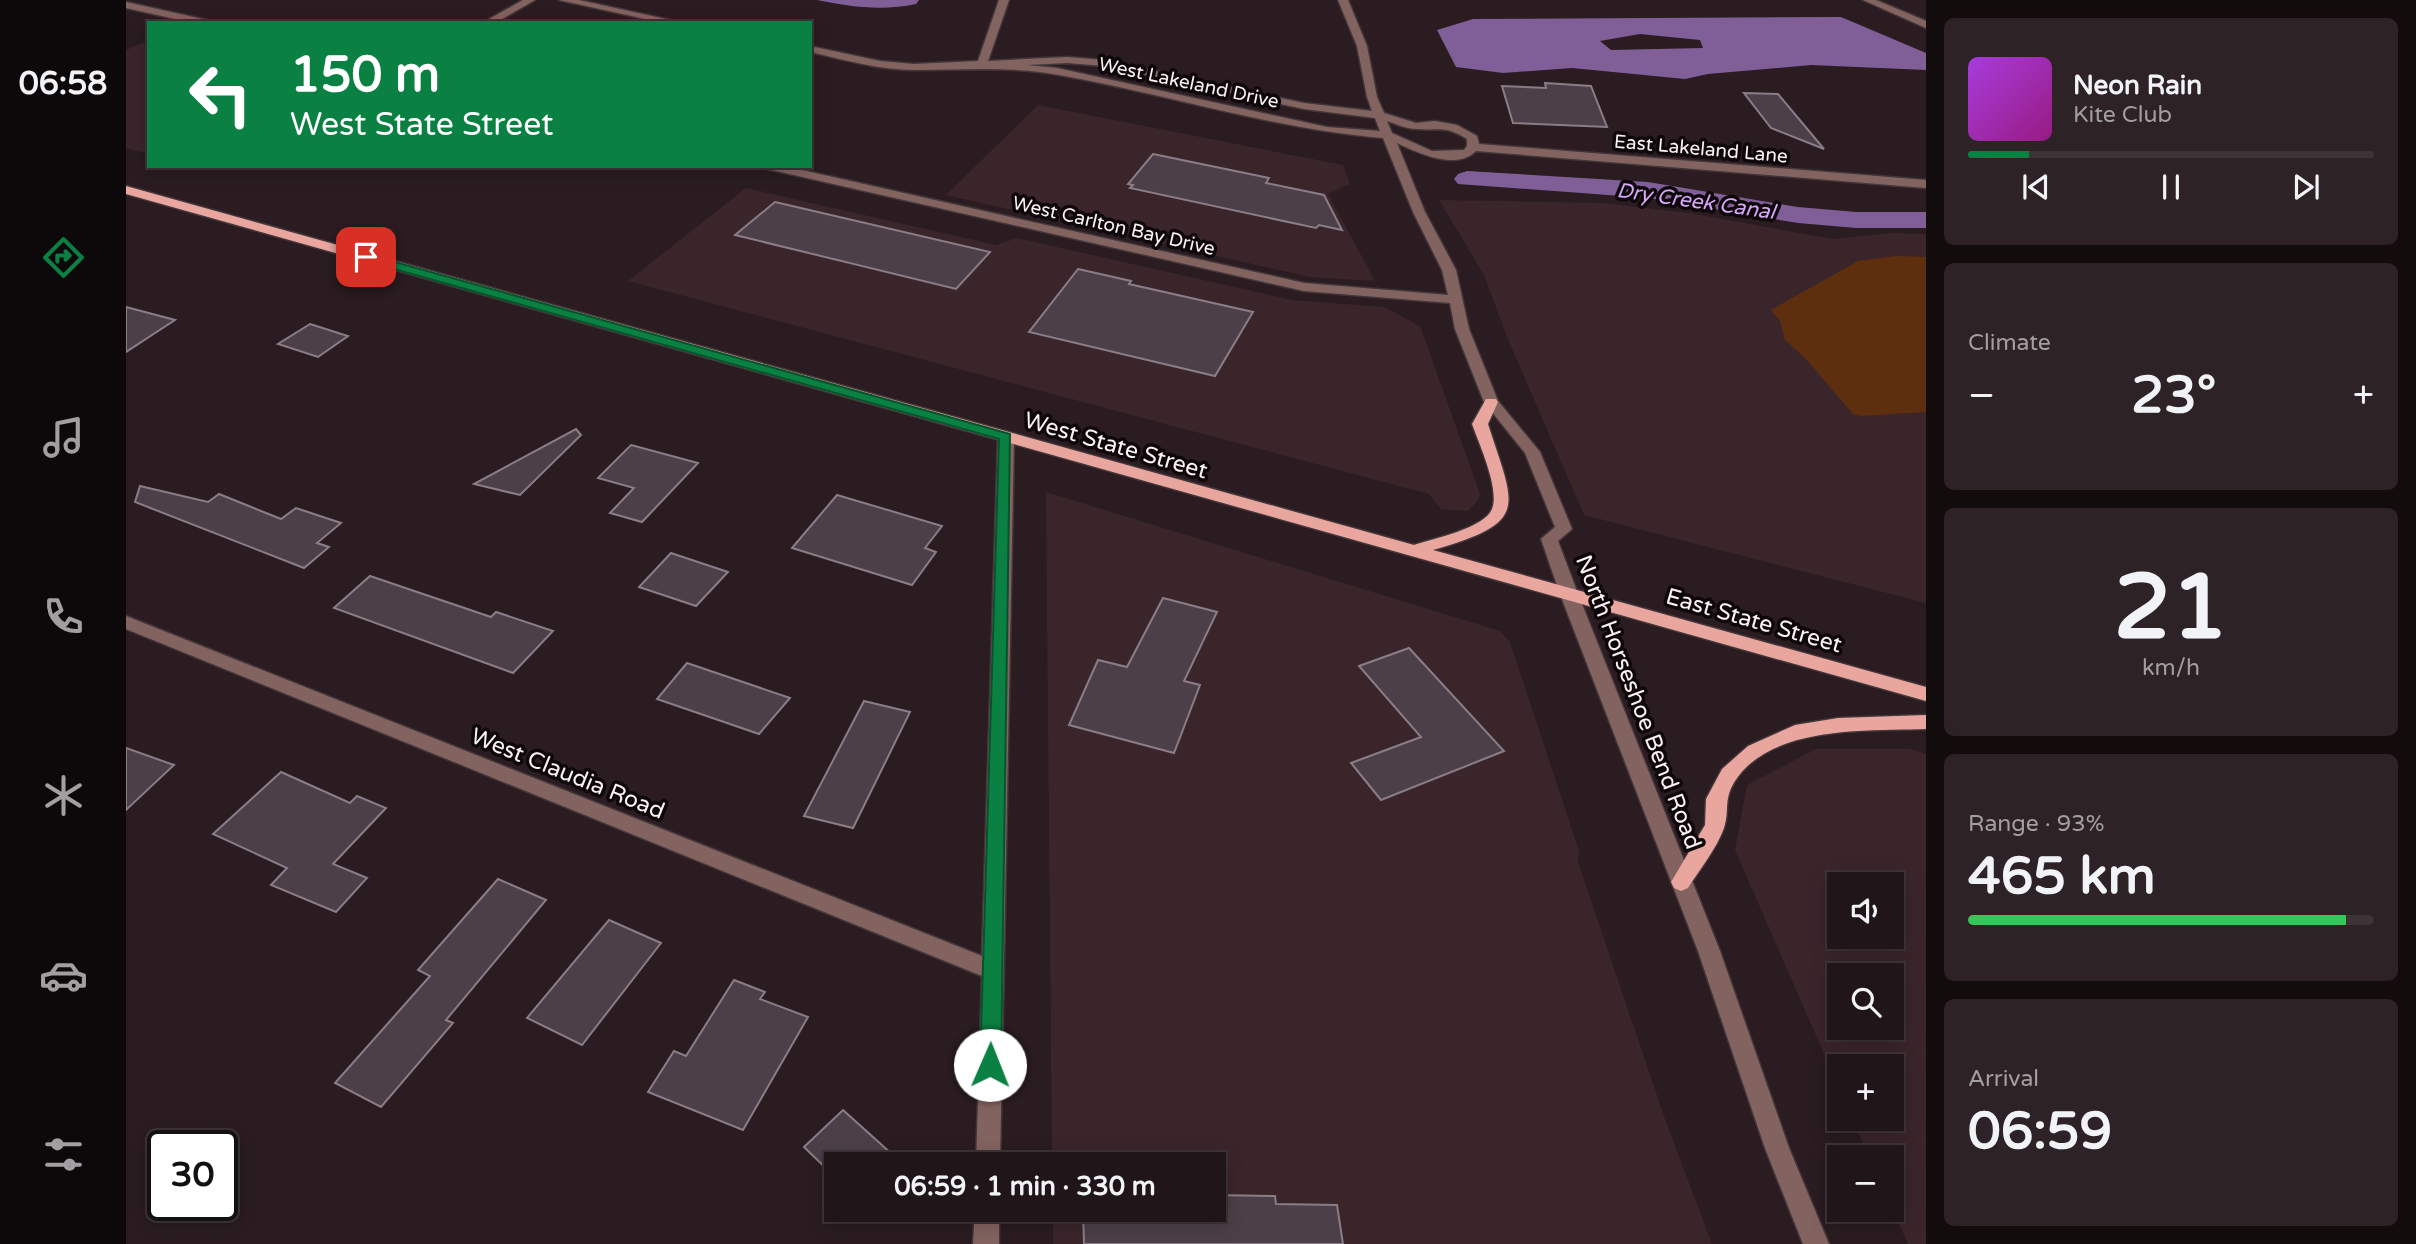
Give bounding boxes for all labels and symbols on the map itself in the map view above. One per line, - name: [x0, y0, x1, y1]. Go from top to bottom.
- street label: West Lakeland Drive: [1097, 53, 1281, 113]
- street label: East Lakeland Lane: [1613, 130, 1789, 168]
- water label: Dry Creek Canal: [1615, 178, 1779, 225]
- street label: West Carlton Bay Drive: [1010, 192, 1217, 260]
- pin: [336, 227, 396, 287]
- street label: West State Street: [1021, 406, 1211, 486]
- street label: North Horseshoe Bend Road: [1569, 551, 1707, 853]
- street label: East State Street: [1663, 582, 1845, 660]
- street label: West Claudia Road: [467, 722, 669, 826]
- position arrow: [953, 1028, 1027, 1102]
- speed limit sign: 30: [147, 1130, 238, 1221]

